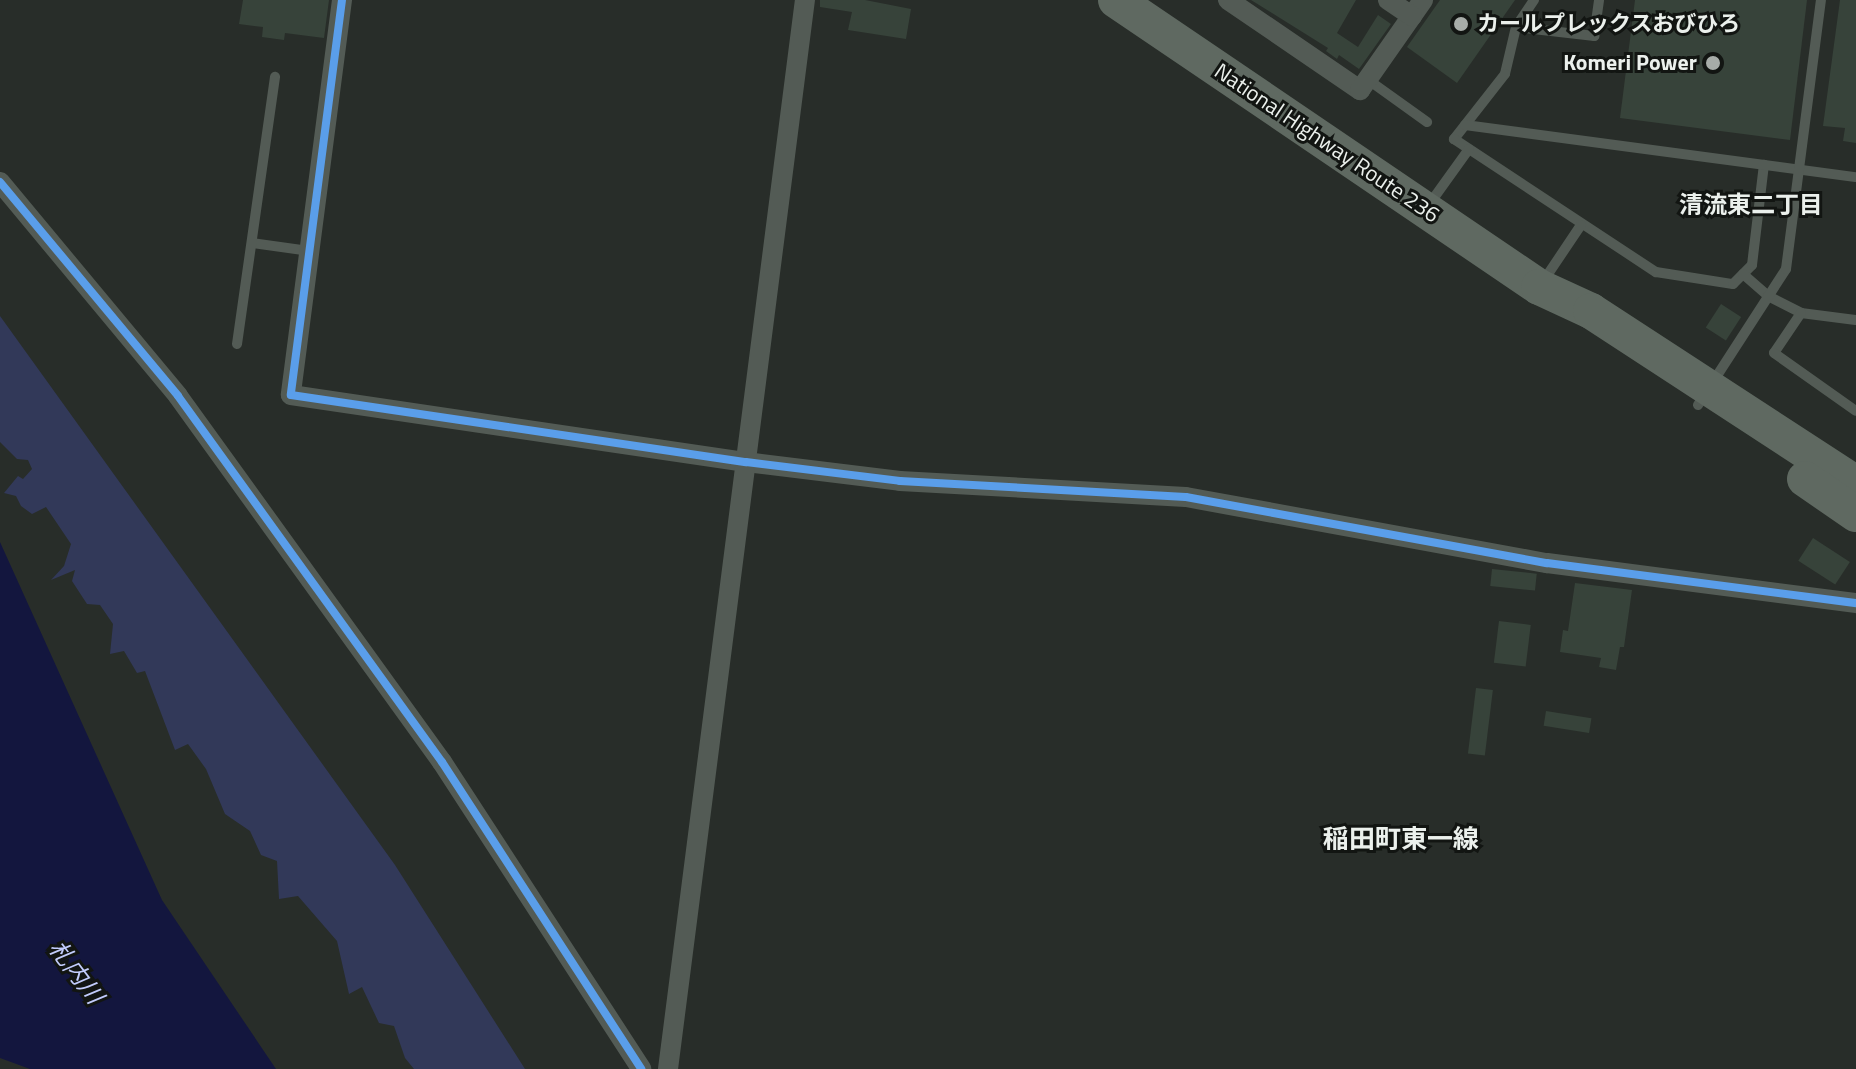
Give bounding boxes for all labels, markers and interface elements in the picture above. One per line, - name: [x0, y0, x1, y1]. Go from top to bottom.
- place label: カールプレックスおびひろ: [1477, 11, 1741, 37]
- marker: カールプレックスおびひろ: [1452, 15, 1470, 33]
- place label: Komeri Power: [1563, 50, 1697, 76]
- marker: Komeri Power: [1704, 54, 1722, 72]
- street label: National Highway Route 236: [1209, 58, 1445, 228]
- district label: 清流東二丁目: [1679, 191, 1823, 219]
- district label: 稲田町東一線: [1323, 823, 1479, 855]
- water label: 札内川: [43, 935, 109, 1009]

